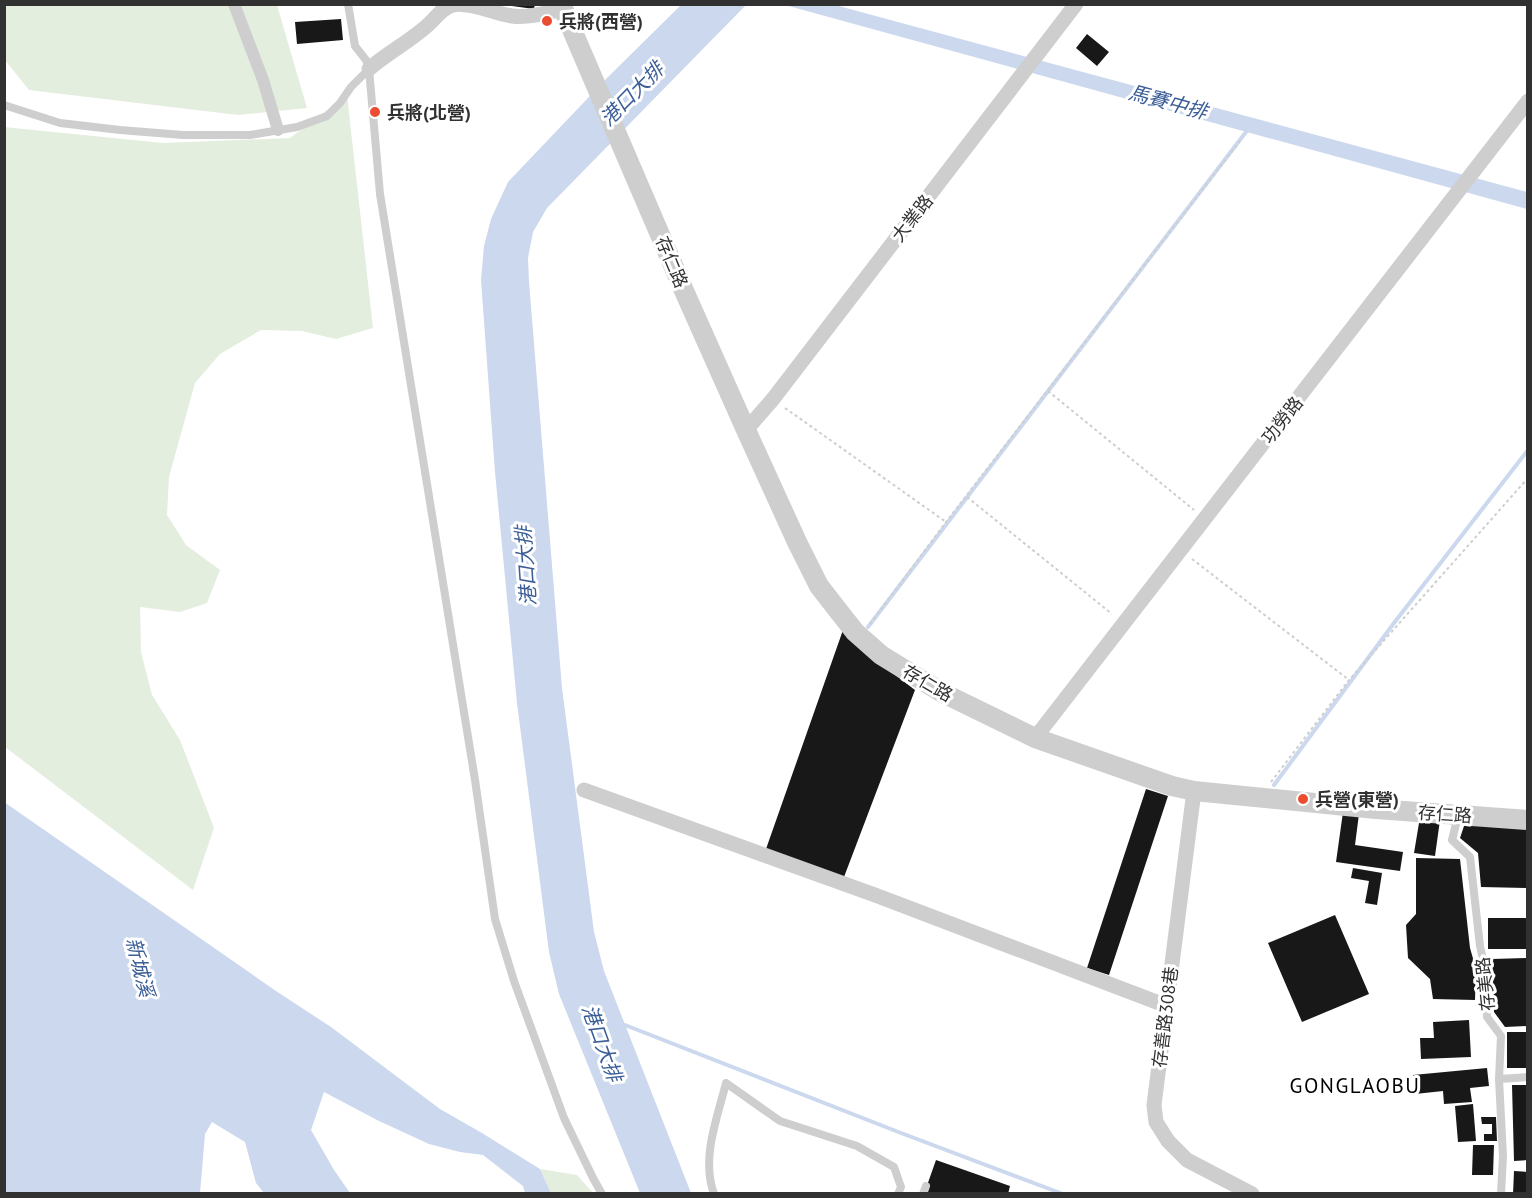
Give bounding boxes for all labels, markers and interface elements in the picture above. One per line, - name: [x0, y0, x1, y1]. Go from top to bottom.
- place label: 兵將(西營): [559, 10, 643, 33]
- marker: 兵將(西營): [540, 14, 554, 28]
- water label: 港口大排: [595, 54, 672, 131]
- water label: 馬賽中排: [1126, 79, 1213, 126]
- place label: 兵將(北營): [387, 101, 471, 124]
- marker: 兵將(北營): [368, 105, 382, 119]
- street label: 大業路: [886, 190, 938, 246]
- street label: 存仁路: [651, 233, 693, 291]
- street label: 功勞路: [1256, 392, 1308, 448]
- water label: 港口大排: [510, 522, 542, 607]
- street label: 存仁路: [899, 660, 957, 706]
- place label: 兵營(東營): [1315, 788, 1399, 811]
- marker: 兵營(東營): [1296, 792, 1310, 806]
- street label: 存仁路: [1417, 801, 1473, 827]
- water label: 新城溪: [120, 935, 161, 1002]
- street label: 存美路: [1471, 956, 1499, 1012]
- street label: 存善路308巷: [1147, 965, 1183, 1069]
- water label: 港口大排: [576, 1001, 629, 1088]
- district label: GONGLAOBU: [1290, 1072, 1420, 1099]

